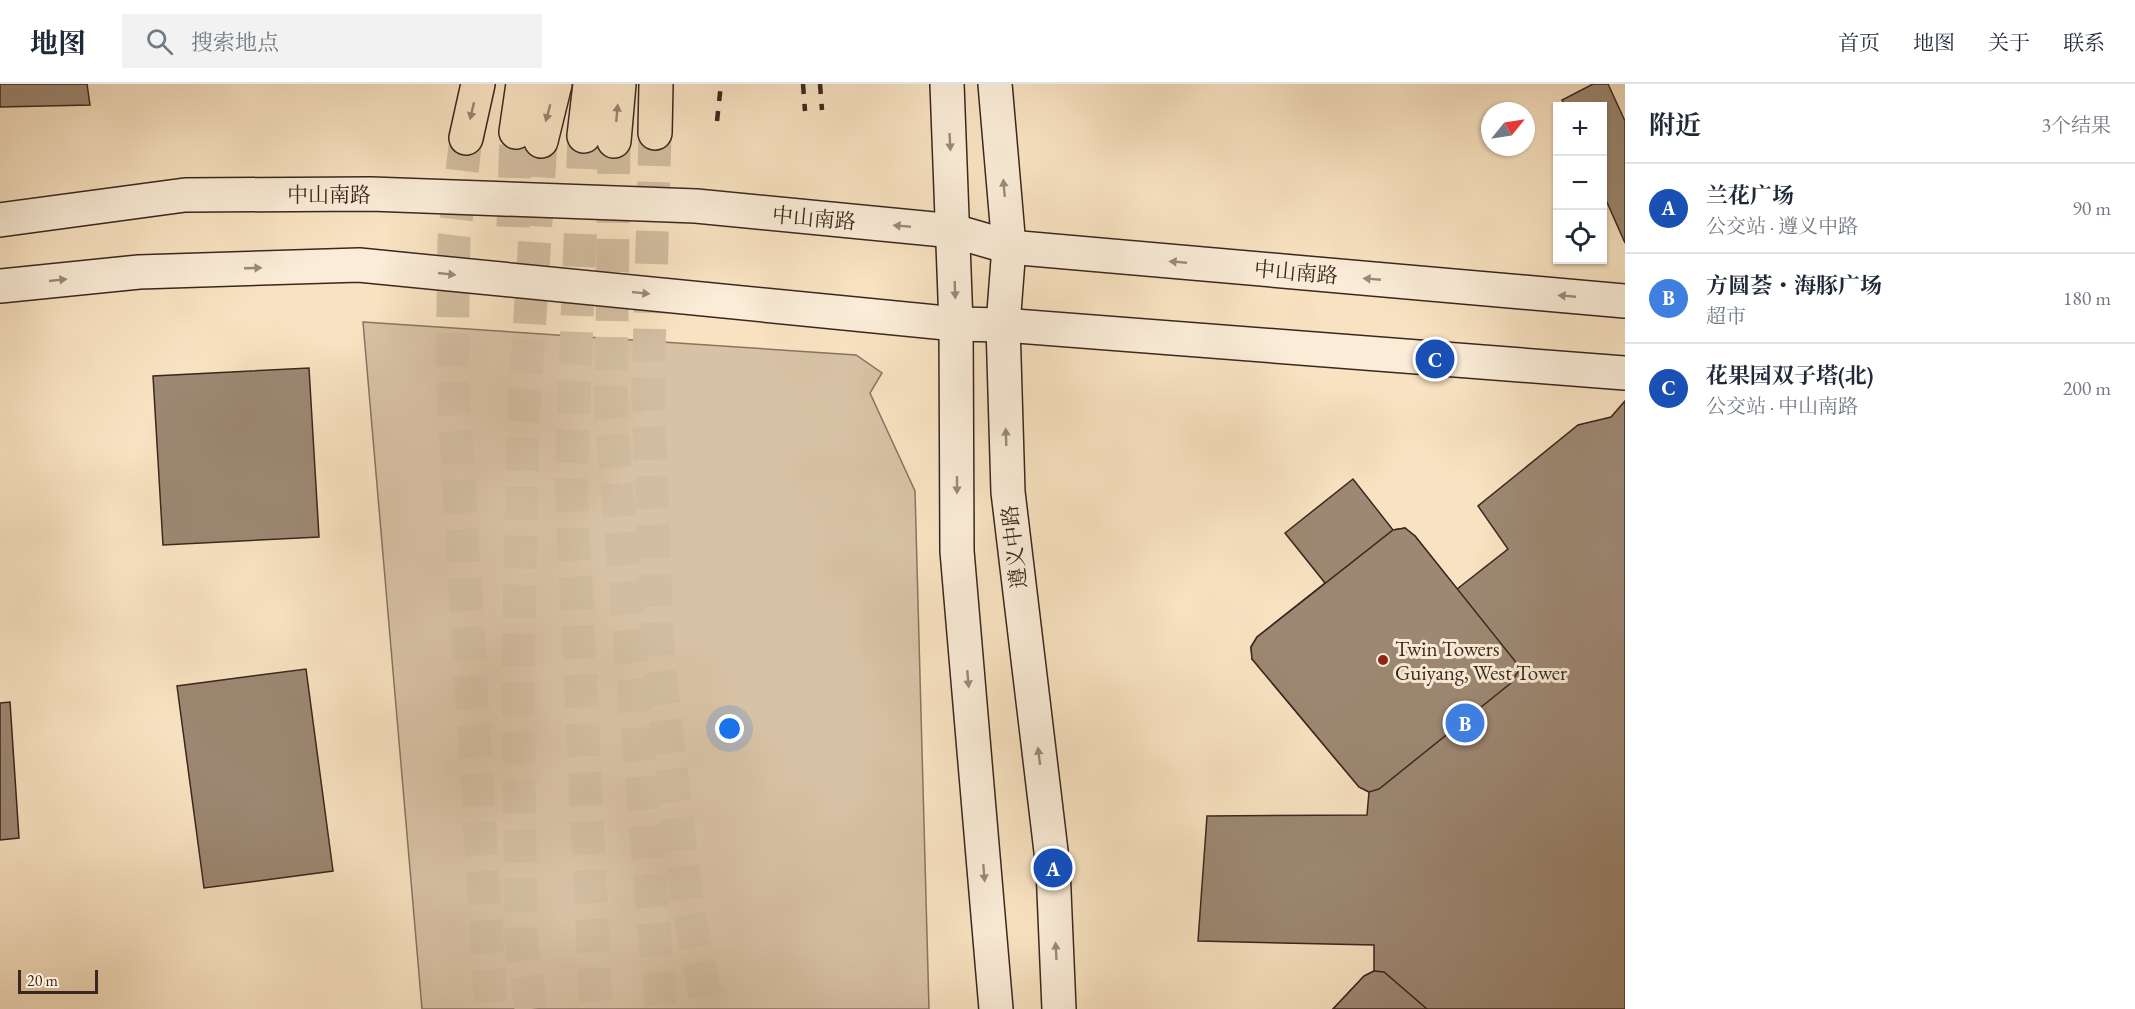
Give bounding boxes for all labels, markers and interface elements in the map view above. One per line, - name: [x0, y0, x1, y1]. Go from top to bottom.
- search box: [122, 14, 542, 68]
- text: 地图: [30, 25, 86, 61]
- icon: search: [143, 25, 176, 58]
- text: 搜索地点: [191, 28, 279, 57]
- text: 首页: [1838, 29, 1880, 56]
- text: 地图: [1913, 29, 1955, 56]
- text: 关于: [1988, 29, 2030, 56]
- text: 联系: [2063, 29, 2105, 56]
- one-way arrow: [467, 102, 476, 121]
- north arrow: [1481, 102, 1535, 156]
- map controls: [1553, 102, 1607, 264]
- button: +: [1553, 102, 1607, 156]
- one-way arrow: [612, 103, 621, 122]
- one-way arrow: [543, 104, 552, 122]
- text: 附近: [1649, 108, 1701, 142]
- text: 3个结果: [2041, 112, 2111, 138]
- one-way arrow: [945, 133, 954, 152]
- button: −: [1553, 156, 1607, 210]
- one-way arrow: [999, 179, 1009, 198]
- street label: 中山南路: [287, 181, 371, 208]
- text: 兰花广场: [1706, 181, 1794, 210]
- text: A: [1661, 195, 1676, 221]
- text: 90 m: [2072, 195, 2111, 221]
- street label: 中山南路: [771, 201, 857, 235]
- button: locate: [1553, 210, 1607, 264]
- text: 公交站 · 遵义中路: [1706, 213, 1858, 239]
- one-way arrow: [893, 221, 912, 231]
- street label: 中山南路: [1253, 255, 1339, 289]
- one-way arrow: [1169, 257, 1188, 267]
- one-way arrow: [243, 264, 262, 273]
- one-way arrow: [438, 269, 457, 279]
- text: 方圆荟・海豚广场: [1706, 271, 1882, 300]
- one-way arrow: [1363, 274, 1382, 284]
- one-way arrow: [49, 275, 68, 285]
- one-way arrow: [951, 280, 960, 299]
- text: B: [1662, 285, 1675, 311]
- text: 180 m: [2063, 285, 2111, 311]
- one-way arrow: [632, 288, 651, 298]
- one-way arrow: [1557, 291, 1576, 301]
- text: 超市: [1706, 303, 1746, 329]
- pin: C: [1416, 336, 1454, 382]
- text: 花果园双子塔(北): [1706, 361, 1873, 390]
- text: C: [1661, 375, 1676, 401]
- text: 200 m: [2063, 375, 2111, 401]
- text: 公交站 · 中山南路: [1706, 393, 1858, 419]
- one-way arrow: [1001, 428, 1011, 447]
- one-way arrow: [952, 475, 962, 494]
- street label: 遵义中路: [995, 504, 1033, 590]
- place label: Twin Towers Guiyang, West Tower: [1395, 635, 1567, 686]
- marker: Twin Towers Guiyang, West Tower: [1376, 653, 1390, 667]
- one-way arrow: [963, 670, 973, 689]
- pin: B: [1446, 700, 1484, 746]
- your location: [715, 714, 744, 743]
- one-way arrow: [1035, 747, 1044, 766]
- pin: A: [1034, 846, 1072, 890]
- one-way arrow: [979, 864, 989, 883]
- one-way arrow: [1052, 941, 1061, 960]
- scale bar: [18, 967, 98, 994]
- text: 20 m: [27, 970, 58, 991]

